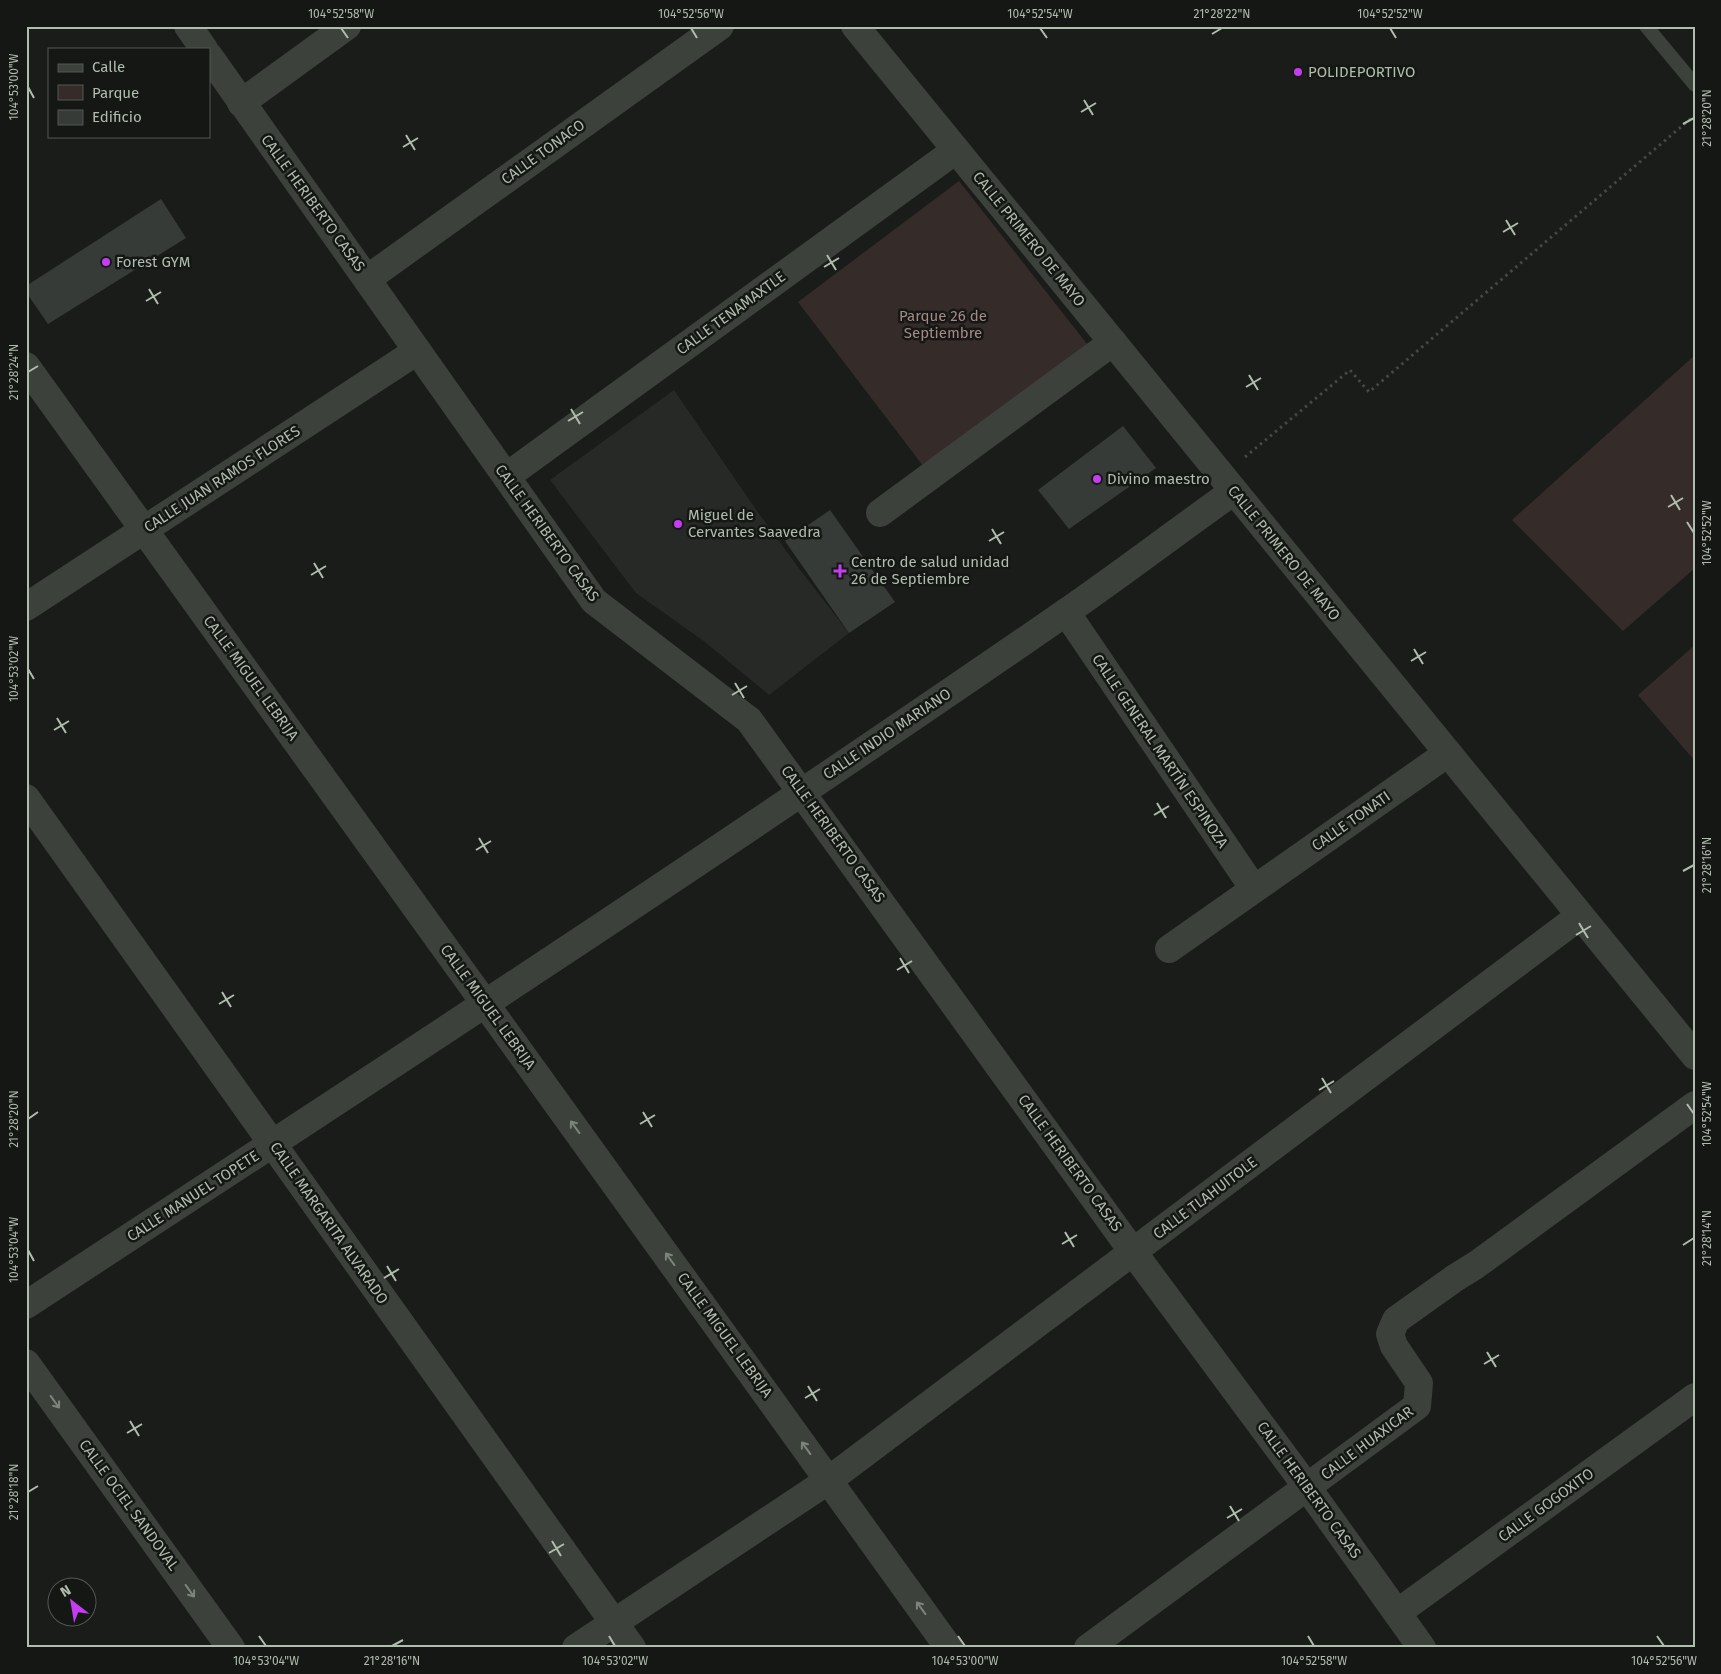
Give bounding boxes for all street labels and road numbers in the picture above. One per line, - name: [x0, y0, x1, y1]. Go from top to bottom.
- street label: CALLE TONACO: [498, 116, 588, 188]
- street label: CALLE HERIBERTO CASAS: [257, 131, 369, 275]
- street label: CALLE PRIMERO DE MAYO: [969, 168, 1089, 310]
- street label: CALLE TENAMAXTLE: [673, 267, 789, 359]
- street label: CALLE JUAN RAMOS FLORES: [141, 422, 303, 536]
- street label: CALLE HERIBERTO CASAS: [491, 461, 603, 605]
- street label: CALLE PRIMERO DE MAYO: [1224, 482, 1344, 624]
- street label: CALLE MIGUEL LEBRIJA: [200, 612, 303, 744]
- street label: CALLE GENERAL MARTÍN ESPINOZA: [1088, 651, 1232, 852]
- street label: CALLE INDIO MARIANO: [820, 685, 954, 783]
- street label: CALLE HERIBERTO CASAS: [777, 762, 889, 906]
- street label: CALLE TONATI: [1308, 787, 1394, 855]
- street label: CALLE MIGUEL LEBRIJA: [437, 941, 540, 1073]
- street label: CALLE HERIBERTO CASAS: [1014, 1091, 1126, 1235]
- street label: CALLE MARGARITA ALVARADO: [266, 1139, 392, 1307]
- street label: CALLE MANUEL TOPETE: [124, 1147, 262, 1245]
- street label: CALLE TLAHUITOLE: [1150, 1153, 1260, 1243]
- street label: CALLE MIGUEL LEBRIJA: [674, 1269, 777, 1401]
- street label: CALLE HUAXICAR: [1317, 1402, 1417, 1484]
- street label: CALLE HERIBERTO CASAS: [1253, 1418, 1365, 1562]
- street label: CALLE OCIEL SANDOVAL: [75, 1436, 183, 1575]
- street label: CALLE GOGOXITO: [1495, 1464, 1597, 1546]

